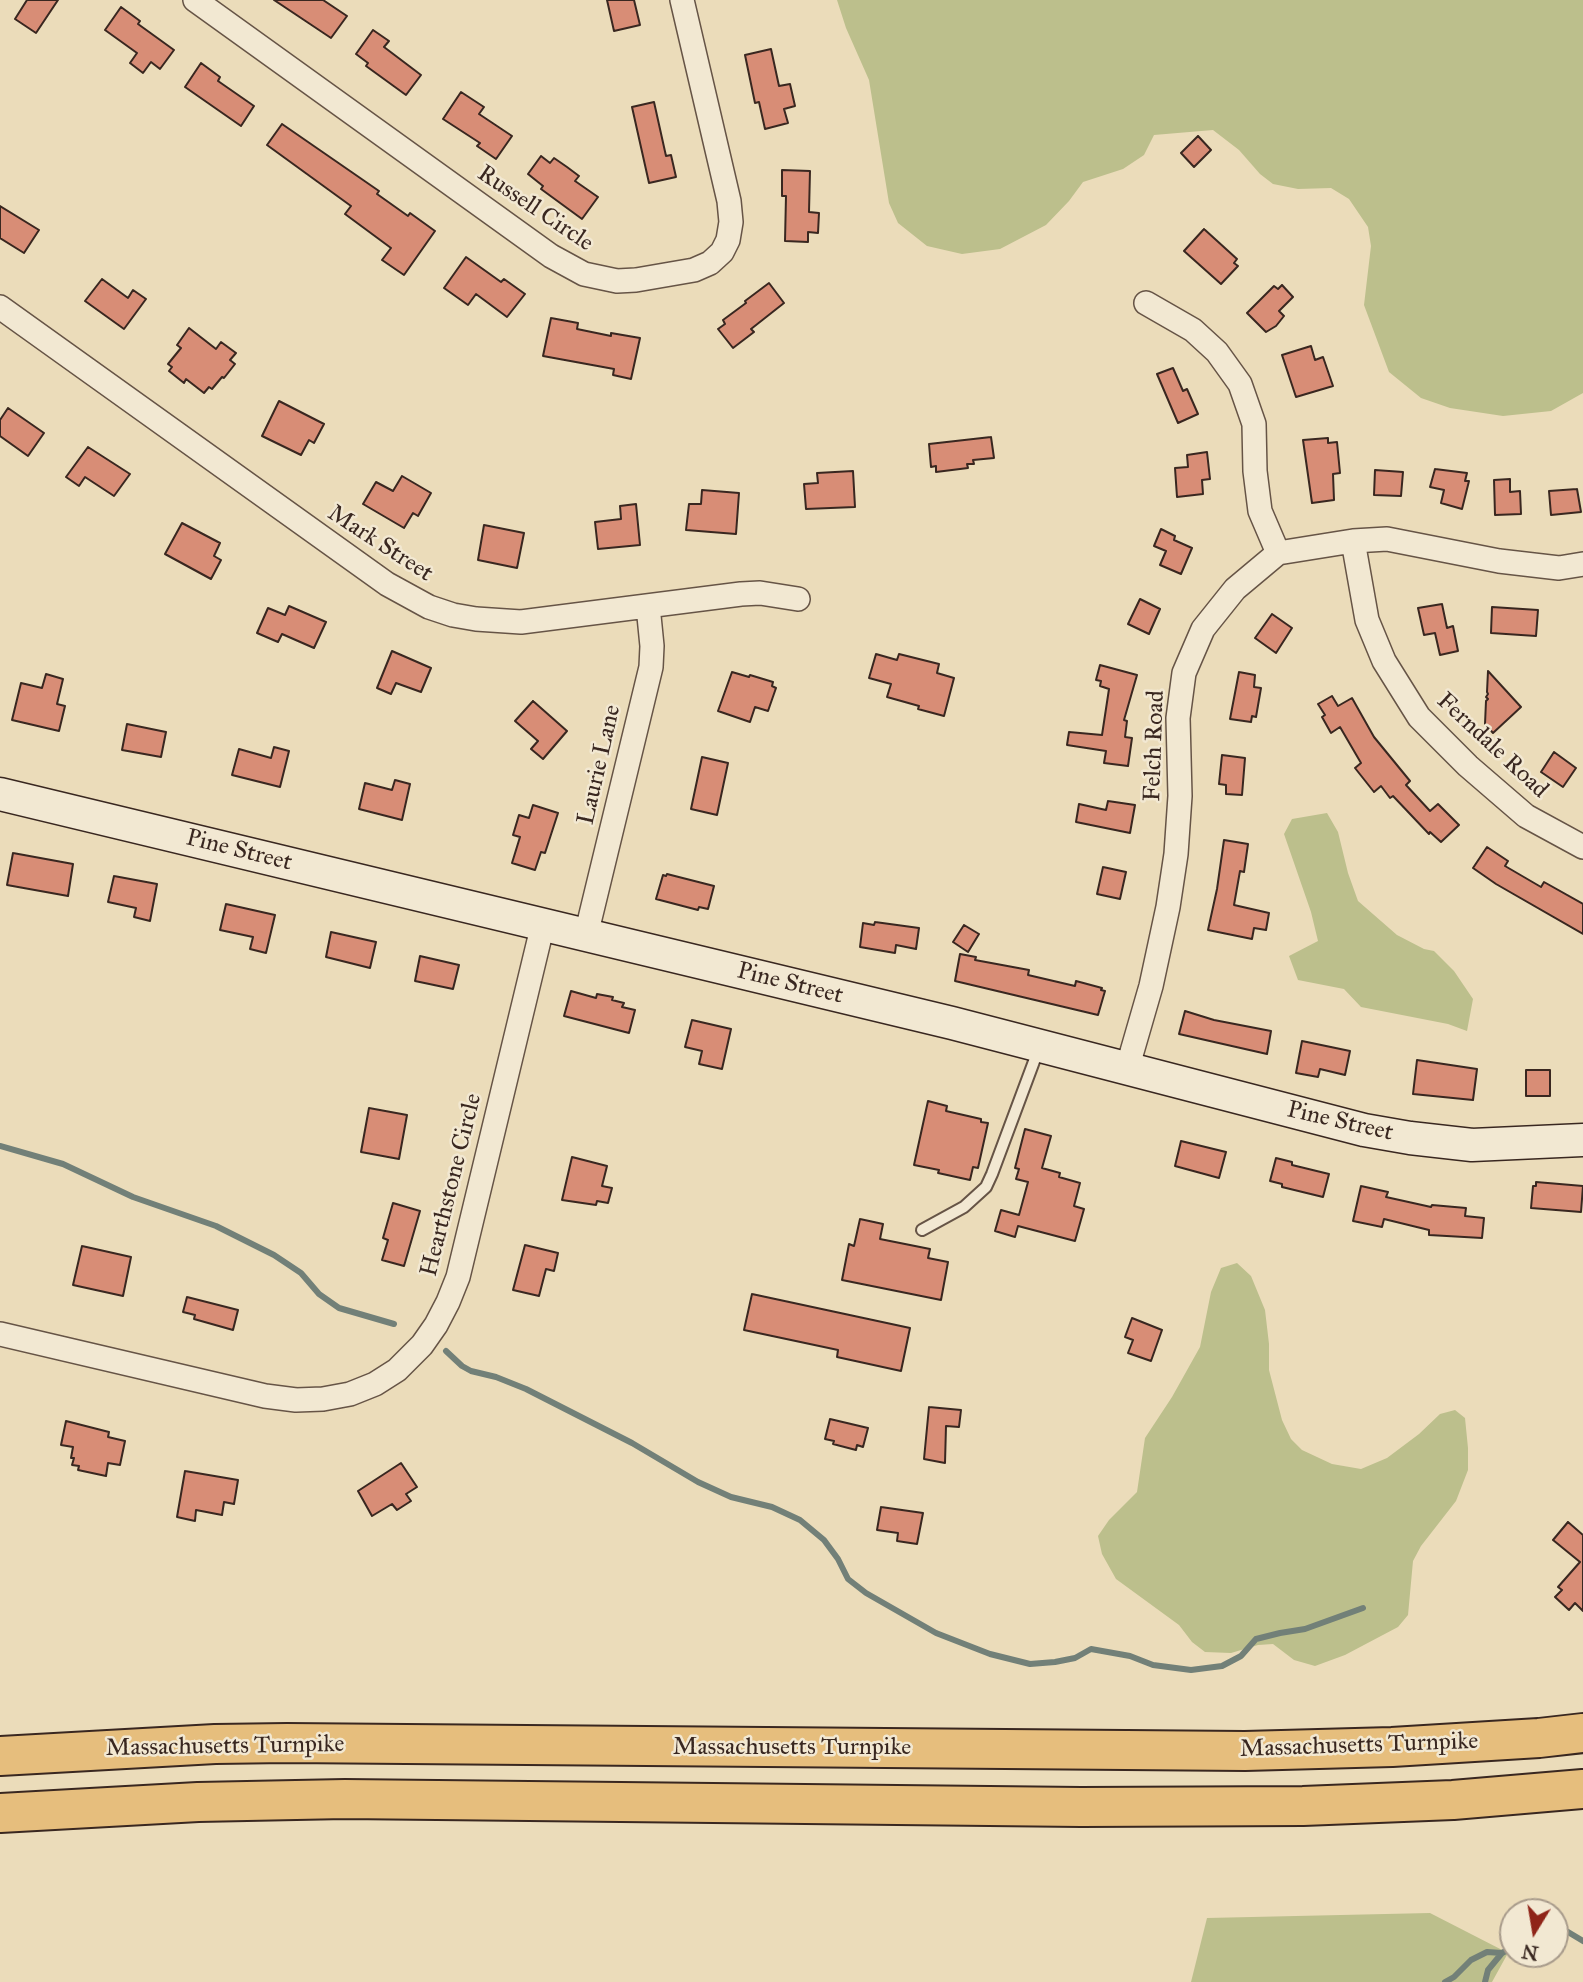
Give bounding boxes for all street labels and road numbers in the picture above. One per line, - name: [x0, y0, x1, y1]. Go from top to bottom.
- street label: Russell Circle: [472, 160, 598, 258]
- street label: Mark Street: [322, 499, 438, 589]
- street label: Ferndale Road: [1430, 687, 1554, 805]
- street label: Felch Road: [1139, 690, 1171, 802]
- street label: Laurie Lane: [572, 702, 628, 828]
- street label: Pine Street: [183, 824, 295, 878]
- street label: Pine Street: [734, 957, 846, 1011]
- street label: Hearthstone Circle: [415, 1091, 489, 1279]
- street label: Pine Street: [1284, 1096, 1396, 1148]
- street label: Massachusetts Turnpike: [1239, 1727, 1479, 1765]
- street label: Massachusetts Turnpike: [105, 1731, 345, 1763]
- street label: Massachusetts Turnpike: [673, 1734, 911, 1762]

